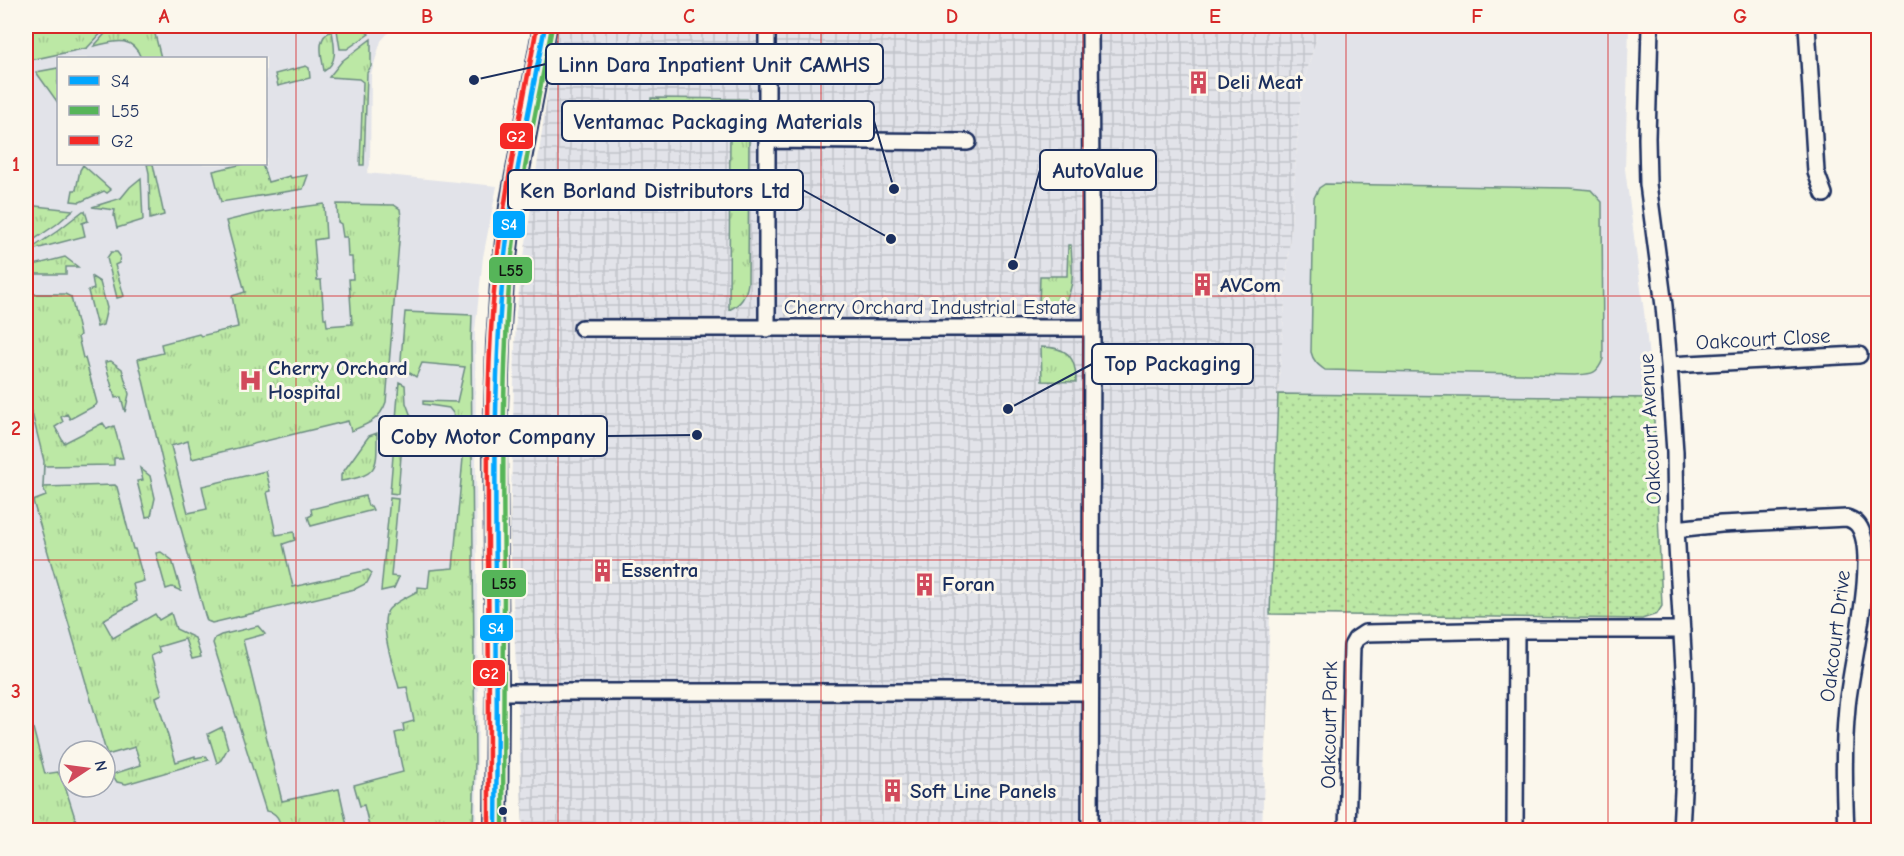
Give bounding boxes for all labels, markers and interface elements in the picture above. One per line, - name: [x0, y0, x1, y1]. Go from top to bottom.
- text: A: [158, 5, 170, 28]
- text: B: [421, 5, 433, 28]
- text: C: [683, 5, 695, 28]
- text: D: [946, 5, 958, 28]
- text: E: [1209, 5, 1221, 28]
- text: F: [1471, 5, 1483, 28]
- text: G: [1733, 5, 1747, 28]
- callout: Linn Dara Inpatient Unit CAMHS: [546, 44, 883, 84]
- text: Linn Dara Inpatient Unit CAMHS: [558, 52, 870, 78]
- legend: [57, 57, 267, 165]
- building icon: Deli Meat: [1186, 69, 1212, 95]
- place label: Deli Meat: [1217, 70, 1304, 94]
- text: S4: [111, 71, 130, 92]
- text: L55: [111, 101, 140, 122]
- callout: Ventamac Packaging Materials: [562, 101, 874, 141]
- text: Ventamac Packaging Materials: [574, 109, 862, 135]
- line badge: G2: [499, 122, 534, 150]
- text: G2: [506, 128, 526, 146]
- text: G2: [111, 131, 133, 152]
- callout: AutoValue: [1040, 150, 1156, 190]
- text: 1: [12, 153, 20, 176]
- text: AutoValue: [1052, 158, 1144, 184]
- callout: Ken Borland Distributors Ltd: [508, 170, 803, 210]
- text: Ken Borland Distributors Ltd: [520, 178, 790, 204]
- line badge: S4: [492, 210, 526, 239]
- text: S4: [501, 216, 517, 234]
- line badge: L55: [488, 256, 533, 284]
- text: L55: [498, 262, 524, 280]
- building icon: AVCom: [1189, 272, 1215, 298]
- place label: AVCom: [1220, 273, 1281, 297]
- street label: Cherry Orchard Industrial Estate: [784, 295, 1076, 319]
- street label: Oakcourt Close: [1695, 323, 1831, 355]
- callout: Top Packaging: [1092, 344, 1253, 384]
- text: Top Packaging: [1104, 351, 1242, 377]
- street label: Oakcourt Avenue: [1634, 353, 1666, 505]
- place label: Cherry Orchard Hospital: [268, 356, 408, 404]
- hospital icon: Cherry Orchard Hospital: [237, 367, 263, 393]
- callout: Coby Motor Company: [379, 416, 607, 456]
- text: 2: [11, 417, 21, 440]
- text: Coby Motor Company: [391, 424, 596, 450]
- building icon: Essentra: [590, 557, 616, 583]
- place label: Essentra: [621, 558, 698, 582]
- line badge: L55: [481, 569, 527, 598]
- street label: Oakcourt Drive: [1815, 569, 1855, 703]
- building icon: Foran: [911, 571, 937, 597]
- place label: Foran: [942, 572, 995, 596]
- text: L55: [491, 575, 517, 593]
- line badge: S4: [479, 614, 514, 642]
- text: S4: [488, 620, 504, 638]
- line badge: G2: [472, 659, 506, 687]
- street label: Oakcourt Park: [1316, 661, 1342, 789]
- text: G2: [479, 665, 499, 683]
- text: 3: [11, 680, 21, 703]
- north arrow: [57, 739, 117, 799]
- text: N: [91, 759, 111, 773]
- building icon: Soft Line Panels: [879, 778, 905, 804]
- place label: Soft Line Panels: [910, 779, 1056, 803]
- unlabelled marker: [497, 805, 509, 817]

